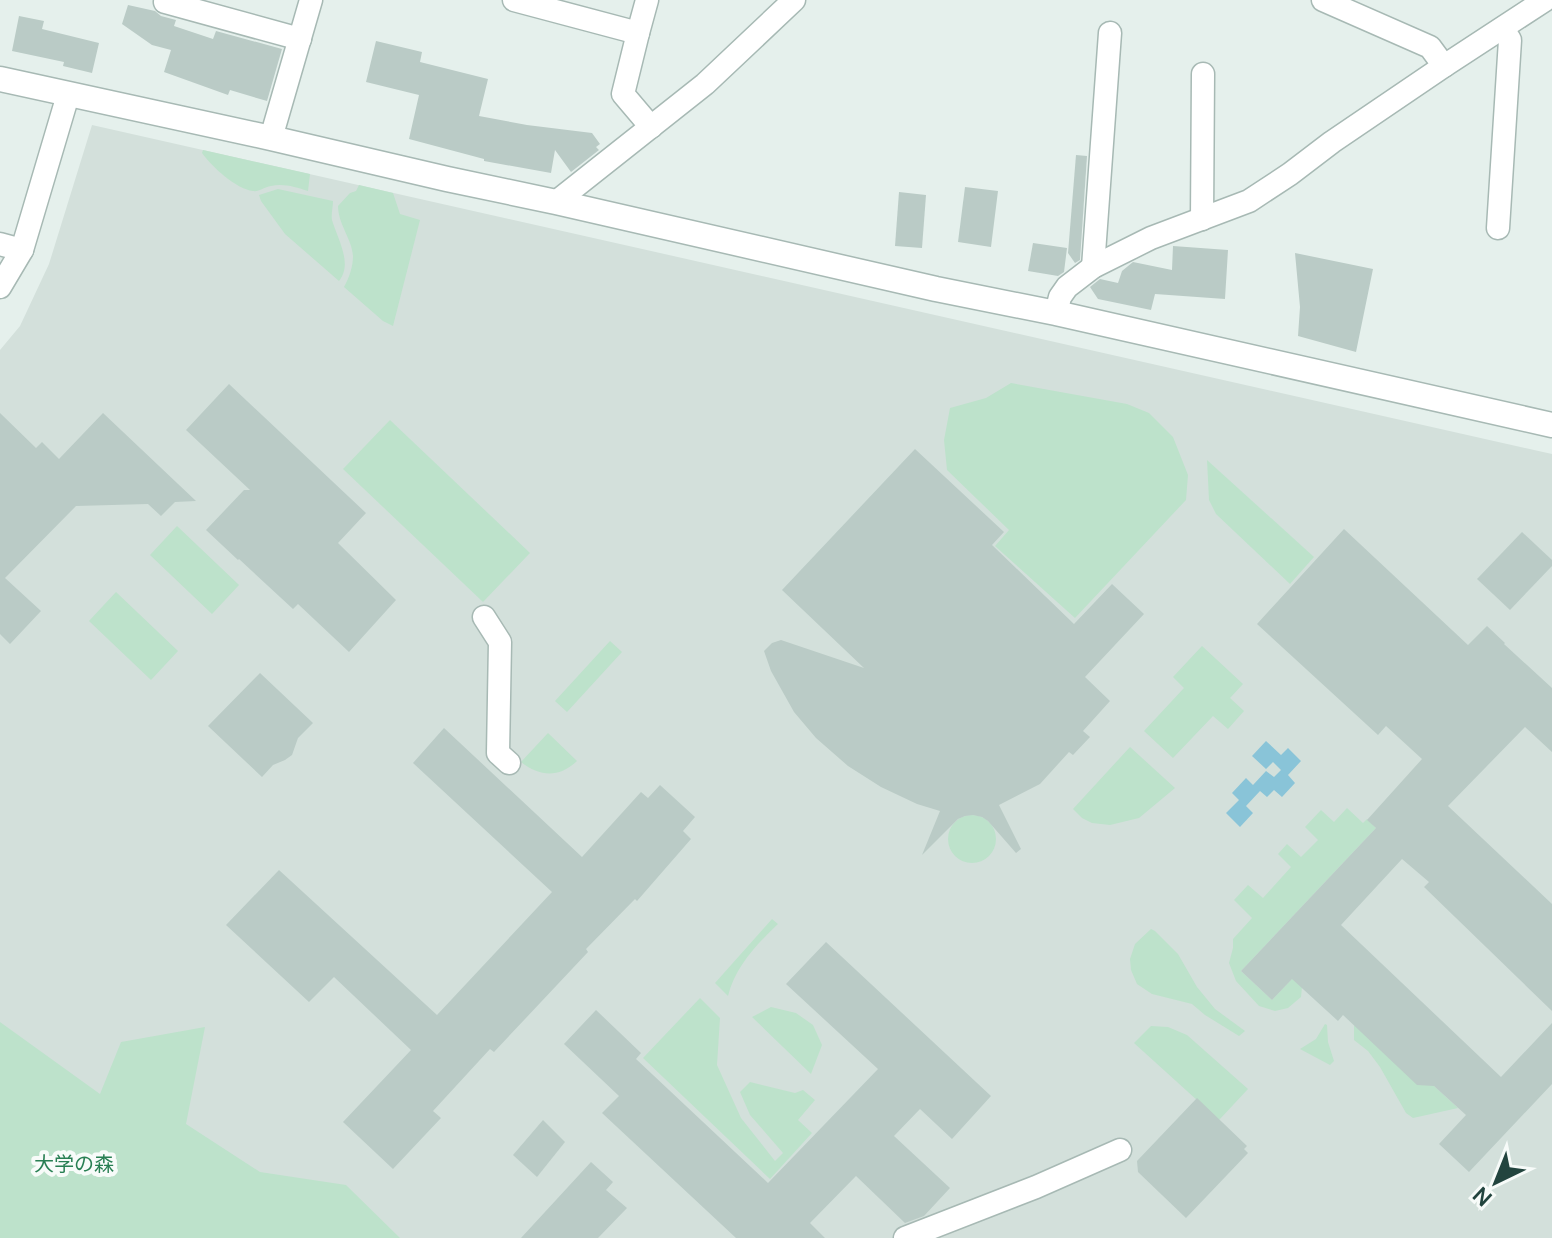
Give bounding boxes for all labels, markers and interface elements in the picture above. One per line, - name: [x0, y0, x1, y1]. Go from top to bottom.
- north arrow: [1456, 1142, 1536, 1222]
- park label: 大学の森: [34, 1150, 114, 1177]
- text: N: [1466, 1180, 1498, 1213]

